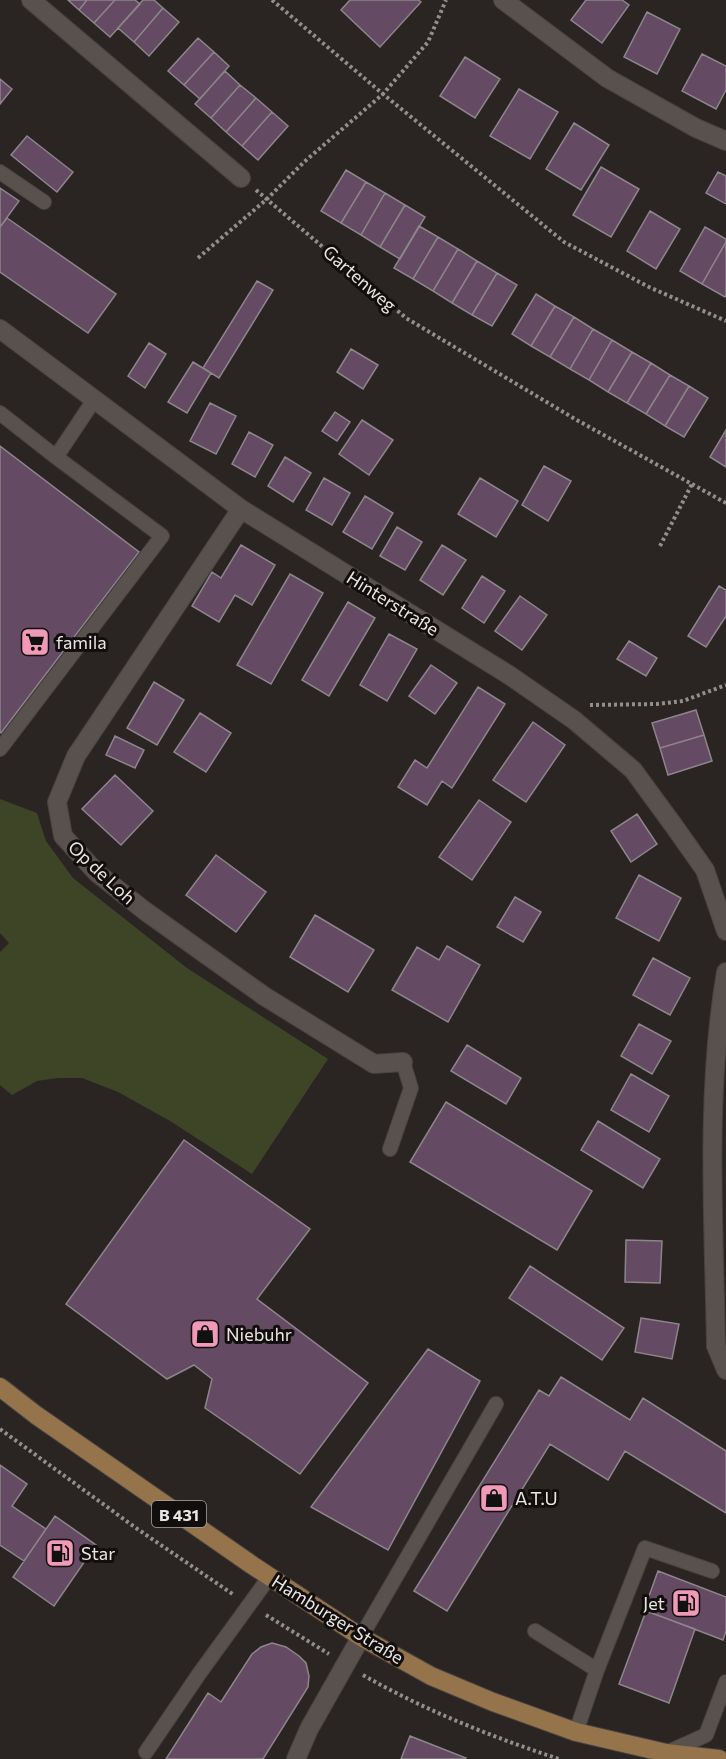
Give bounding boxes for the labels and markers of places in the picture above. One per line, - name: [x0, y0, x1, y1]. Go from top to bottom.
- supermarket icon: famila: [19, 626, 51, 658]
- place label: famila: [56, 631, 107, 653]
- shop icon: Niebuhr: [189, 1318, 221, 1350]
- place label: Niebuhr: [226, 1323, 292, 1345]
- shop icon: A.T.U: [478, 1482, 510, 1514]
- place label: A.T.U: [515, 1487, 558, 1509]
- fuel station icon: Star: [44, 1537, 76, 1569]
- place label: Star: [81, 1542, 115, 1564]
- fuel station icon: Jet: [670, 1587, 702, 1619]
- place label: Jet: [643, 1592, 665, 1614]

